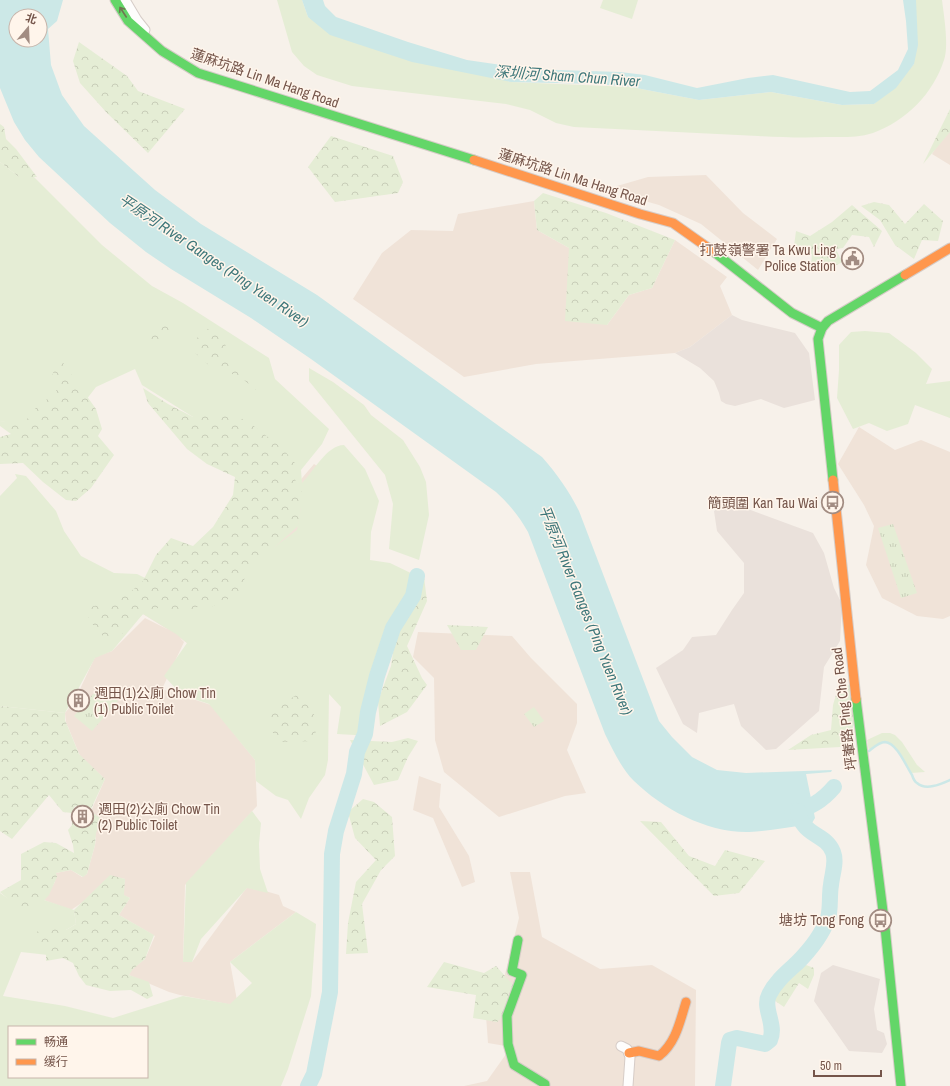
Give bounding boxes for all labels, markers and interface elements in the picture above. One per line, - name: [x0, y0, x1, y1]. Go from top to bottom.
- one-way arrow: [119, 7, 127, 18]
- north arrow: [8, 8, 48, 48]
- text: 北: [24, 10, 39, 27]
- street label: 蓮麻坑路 Lin Ma Hang Road: [189, 44, 341, 112]
- water label: 深圳河 Sham Chun River: [493, 60, 642, 92]
- street label: 蓮麻坑路 Lin Ma Hang Road: [496, 144, 650, 210]
- water label: 平原河 River Ganges (Ping Yuen River): [115, 188, 313, 332]
- place label: 打鼓嶺警署 Ta Kwu Ling Police Station: [699, 241, 837, 275]
- public building icon: 打鼓嶺警署 Ta Kwu Ling Police Station: [839, 245, 865, 271]
- bus stop icon: 簡頭圍 Kan Tau Wai: [820, 490, 846, 516]
- place label: 簡頭圍 Kan Tau Wai: [707, 494, 818, 512]
- water label: 平原河 River Ganges (Ping Yuen River): [534, 502, 638, 718]
- street label: 坪輋路 Ping Che Road: [828, 647, 860, 771]
- place label: 週田(1)公廁 Chow Tin (1) Public Toilet: [94, 684, 216, 718]
- building icon: 週田(1)公廁 Chow Tin (1) Public Toilet: [66, 688, 92, 714]
- place label: 週田(2)公廁 Chow Tin (2) Public Toilet: [98, 800, 220, 834]
- building icon: 週田(2)公廁 Chow Tin (2) Public Toilet: [69, 804, 95, 830]
- bus stop icon: 塘坊 Tong Fong: [867, 907, 893, 933]
- place label: 塘坊 Tong Fong: [779, 911, 865, 929]
- legend: [8, 1026, 148, 1078]
- text: 畅通: [44, 1034, 68, 1050]
- scale bar: [814, 1052, 881, 1078]
- text: 缓行: [44, 1054, 68, 1070]
- text: 50 m: [820, 1058, 842, 1074]

